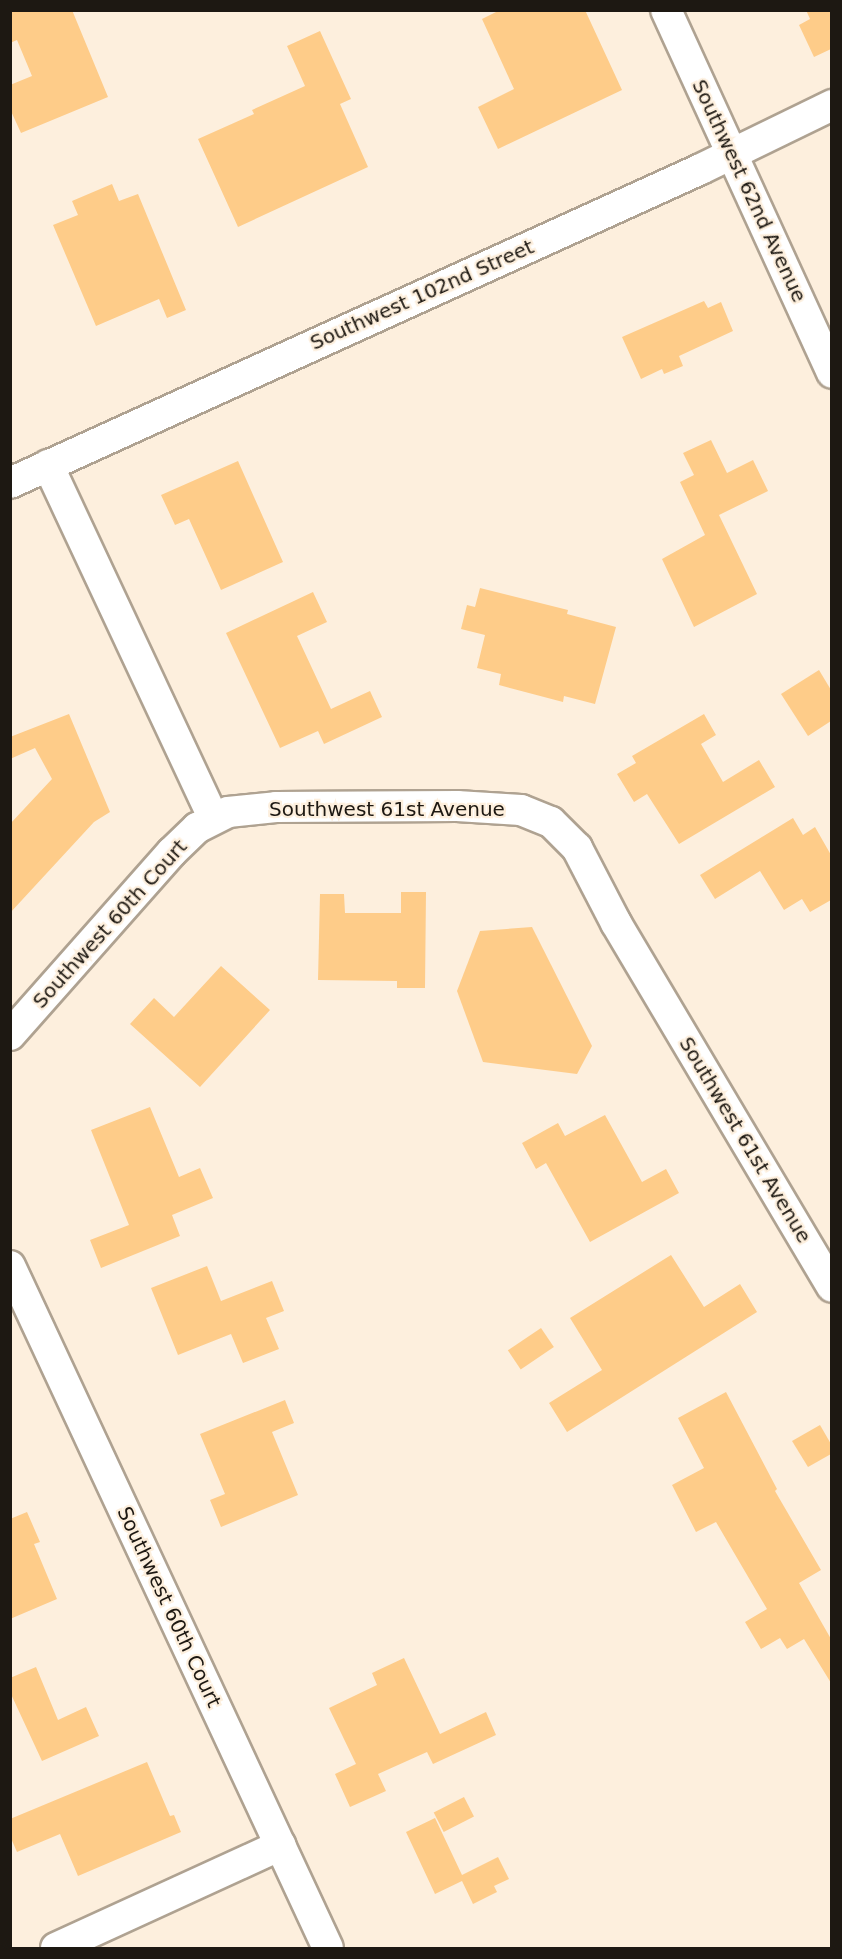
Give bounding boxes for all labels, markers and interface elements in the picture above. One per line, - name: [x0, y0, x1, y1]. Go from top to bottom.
- street label: Southwest 62nd Avenue: [687, 76, 811, 306]
- street label: Southwest 102nd Street: [307, 235, 537, 355]
- street label: Southwest 61st Avenue: [269, 797, 505, 821]
- street label: Southwest 60th Court: [28, 835, 192, 1013]
- street label: Southwest 61st Avenue: [674, 1033, 816, 1247]
- street label: Southwest 60th Court: [112, 1503, 226, 1711]

